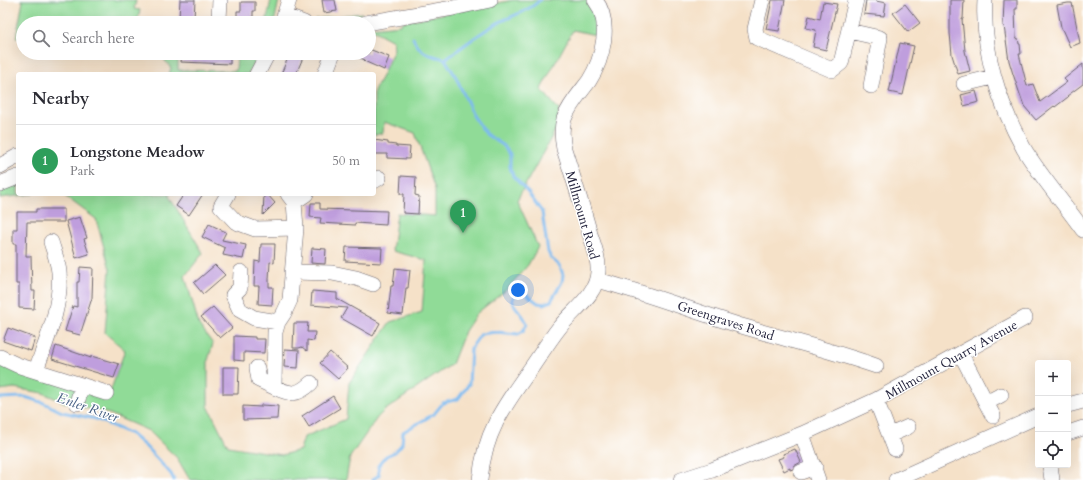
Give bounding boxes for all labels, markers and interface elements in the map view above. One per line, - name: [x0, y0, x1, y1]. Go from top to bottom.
- search box: [16, 16, 376, 60]
- icon: search: [30, 27, 52, 49]
- text: Search here: [62, 28, 135, 48]
- text: Nearby: [32, 87, 89, 110]
- text: Longstone Meadow: [70, 142, 205, 162]
- text: 1: [42, 152, 48, 170]
- text: 50 m: [332, 152, 360, 170]
- text: Park: [70, 162, 95, 180]
- street label: Millmount Road: [561, 169, 603, 262]
- pin: 1: [450, 200, 476, 233]
- your location: [508, 280, 528, 300]
- street label: Greengraves Road: [675, 297, 776, 345]
- street label: Millmount Quarry Avenue: [882, 316, 1021, 404]
- map controls: [1035, 360, 1071, 468]
- button: +: [1035, 360, 1071, 396]
- water label: Enler River: [54, 388, 122, 427]
- button: −: [1035, 396, 1071, 432]
- button: locate: [1035, 432, 1071, 468]

